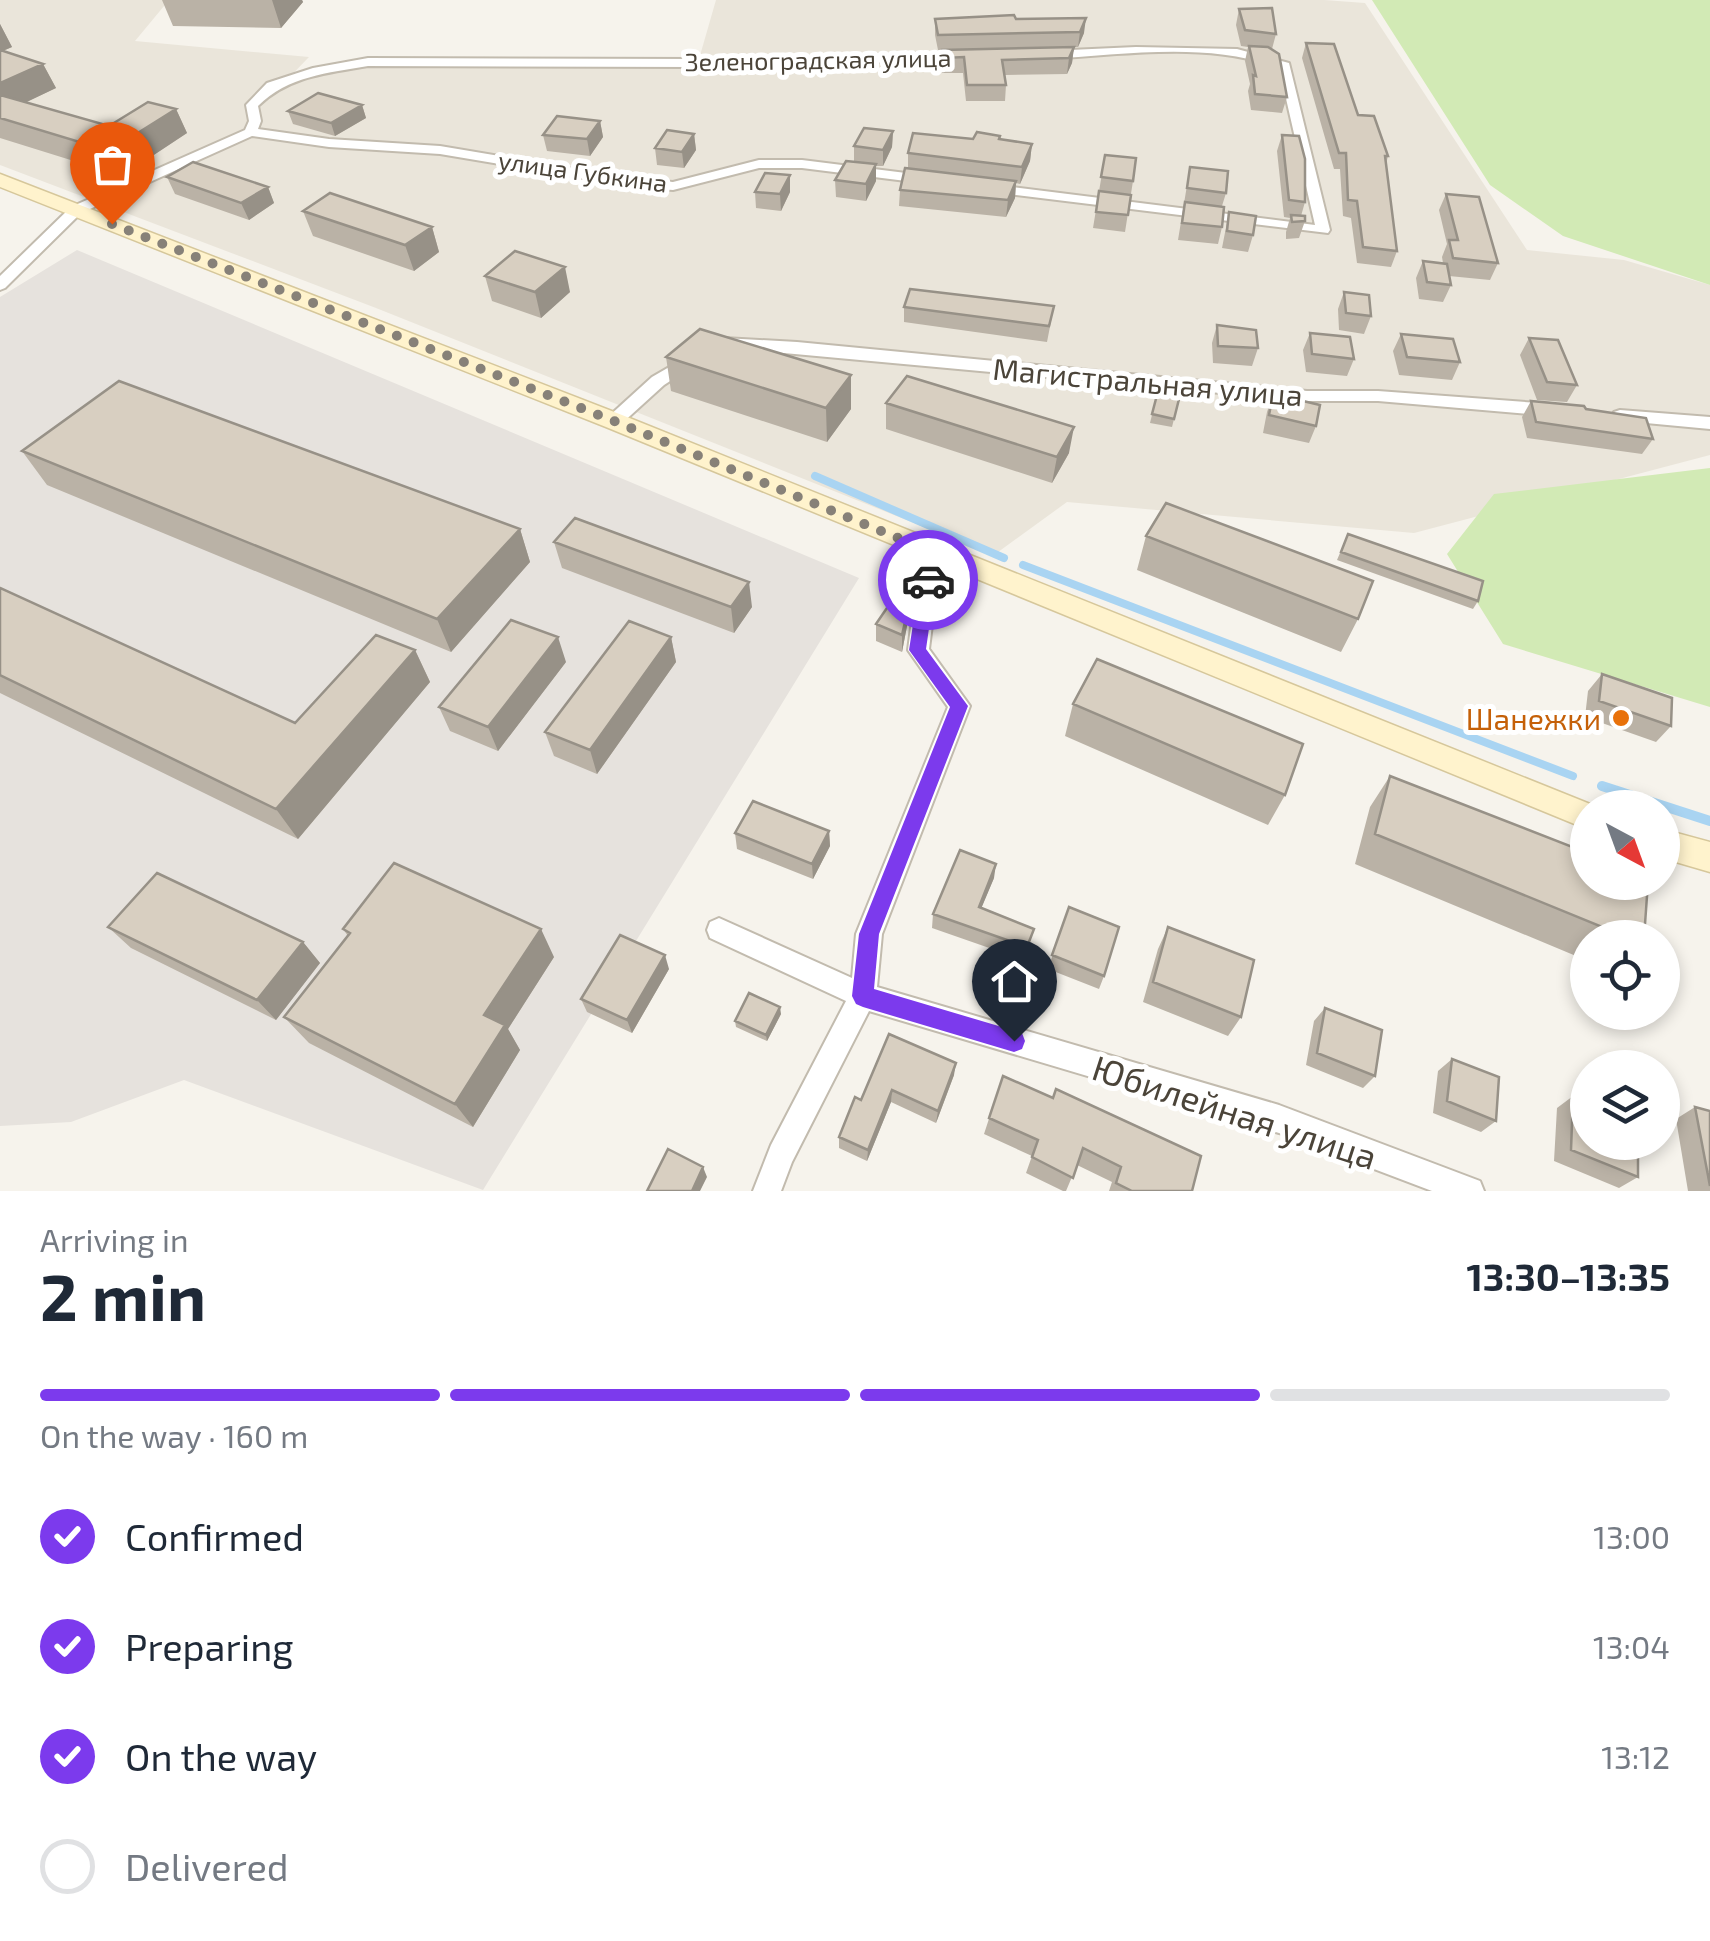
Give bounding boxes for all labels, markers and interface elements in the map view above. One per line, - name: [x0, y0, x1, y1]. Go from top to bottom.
- street label: Зеленоградская улица: [684, 42, 952, 77]
- pin: [70, 122, 155, 225]
- icon: bag: [85, 137, 140, 192]
- street label: улица Губкина: [496, 144, 669, 199]
- street label: Магистральная улица: [991, 350, 1304, 413]
- courier: [878, 530, 978, 630]
- icon: car: [901, 553, 956, 608]
- place label: Шанежки: [1466, 700, 1601, 736]
- marker: Шанежки: [1610, 707, 1632, 729]
- north arrow: [1570, 790, 1680, 900]
- map controls: [1570, 790, 1680, 1160]
- button: locate: [1570, 920, 1680, 1030]
- pin: [972, 939, 1057, 1042]
- icon: home: [987, 954, 1042, 1009]
- street label: Юбилейная улица: [1087, 1045, 1382, 1178]
- button: layers: [1570, 1050, 1680, 1160]
- text: Arriving in: [40, 1220, 189, 1258]
- text: 13:30–13:35: [1466, 1253, 1670, 1299]
- text: 2 min: [40, 1256, 206, 1334]
- text: On the way · 160 m: [40, 1416, 308, 1454]
- icon: check: [40, 1509, 95, 1564]
- text: Confirmed: [125, 1513, 304, 1559]
- text: 13:00: [1593, 1517, 1670, 1555]
- icon: check: [40, 1619, 95, 1674]
- text: Preparing: [125, 1623, 293, 1669]
- text: 13:04: [1593, 1627, 1670, 1665]
- icon: check: [40, 1729, 95, 1784]
- text: On the way: [125, 1733, 317, 1779]
- text: 13:12: [1601, 1737, 1670, 1775]
- text: Delivered: [125, 1843, 289, 1889]

